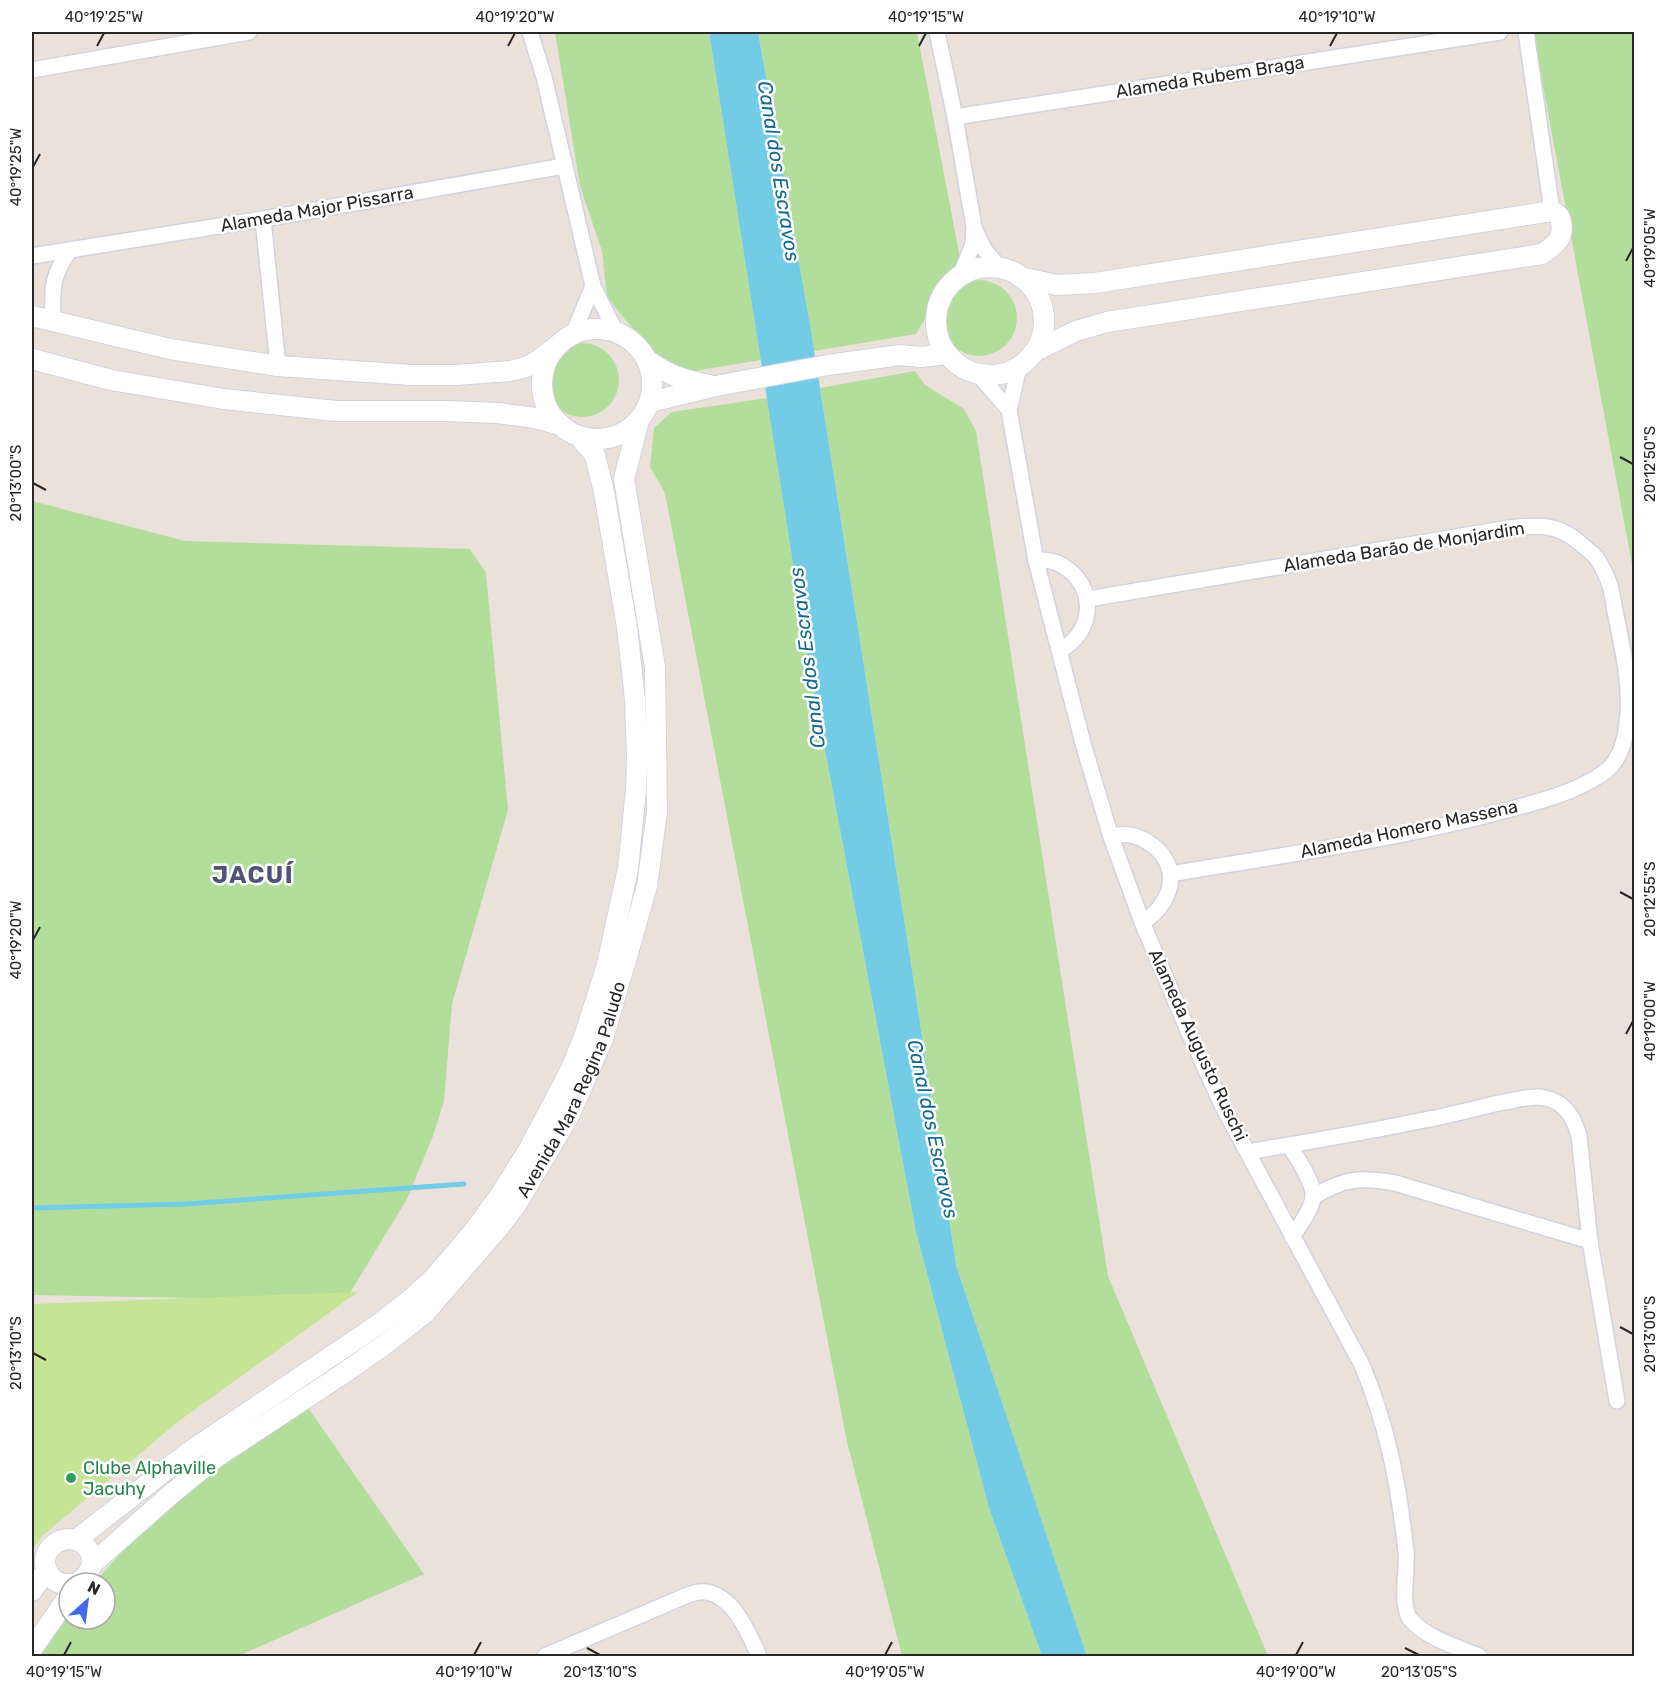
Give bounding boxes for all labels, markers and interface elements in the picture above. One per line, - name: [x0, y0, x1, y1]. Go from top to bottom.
- text: 40°19'25"W: [65, 8, 143, 26]
- text: 40°19'20"W: [475, 8, 555, 26]
- text: 40°19'15"W: [888, 8, 964, 26]
- text: 40°19'10"W: [1299, 8, 1375, 26]
- street label: Alameda Rubem Braga: [1114, 51, 1306, 103]
- water label: Canal dos Escravos: [753, 79, 805, 263]
- text: 40°19'25"W: [7, 128, 25, 206]
- street label: Alameda Major Pissarra: [219, 181, 415, 237]
- text: 40°19'05"W: [1641, 208, 1659, 288]
- text: 20°12'50"S: [1641, 426, 1659, 502]
- text: 20°13'00"S: [7, 445, 25, 521]
- street label: Alameda Barão de Monjardim: [1282, 517, 1526, 577]
- water label: Canal dos Escravos: [784, 566, 830, 750]
- street label: Alameda Homero Massena: [1298, 795, 1520, 863]
- district label: JACUÍ: [212, 861, 294, 889]
- text: 20°12'55"S: [1641, 861, 1659, 937]
- text: 40°19'20"W: [7, 900, 25, 980]
- street label: Alameda Augusto Ruschi: [1144, 945, 1252, 1145]
- street label: Avenida Mara Regina Paludo: [512, 979, 630, 1202]
- text: 40°19'00"W: [1641, 981, 1659, 1061]
- water label: Canal dos Escravos: [902, 1037, 964, 1221]
- text: 20°13'00"S: [1641, 1296, 1659, 1372]
- text: 20°13'10"S: [7, 1316, 25, 1390]
- place label: Clube Alphaville Jacuhy: [83, 1457, 216, 1500]
- marker: Clube Alphaville Jacuhy: [64, 1471, 78, 1485]
- north arrow: [57, 1571, 117, 1631]
- text: N: [84, 1577, 103, 1599]
- text: 40°19'15"W: [26, 1663, 102, 1681]
- text: 40°19'10"W: [436, 1663, 512, 1681]
- text: 20°13'10"S: [563, 1663, 637, 1681]
- text: 40°19'05"W: [845, 1663, 925, 1681]
- text: 40°19'00"W: [1256, 1663, 1336, 1681]
- text: 20°13'05"S: [1381, 1663, 1457, 1681]

